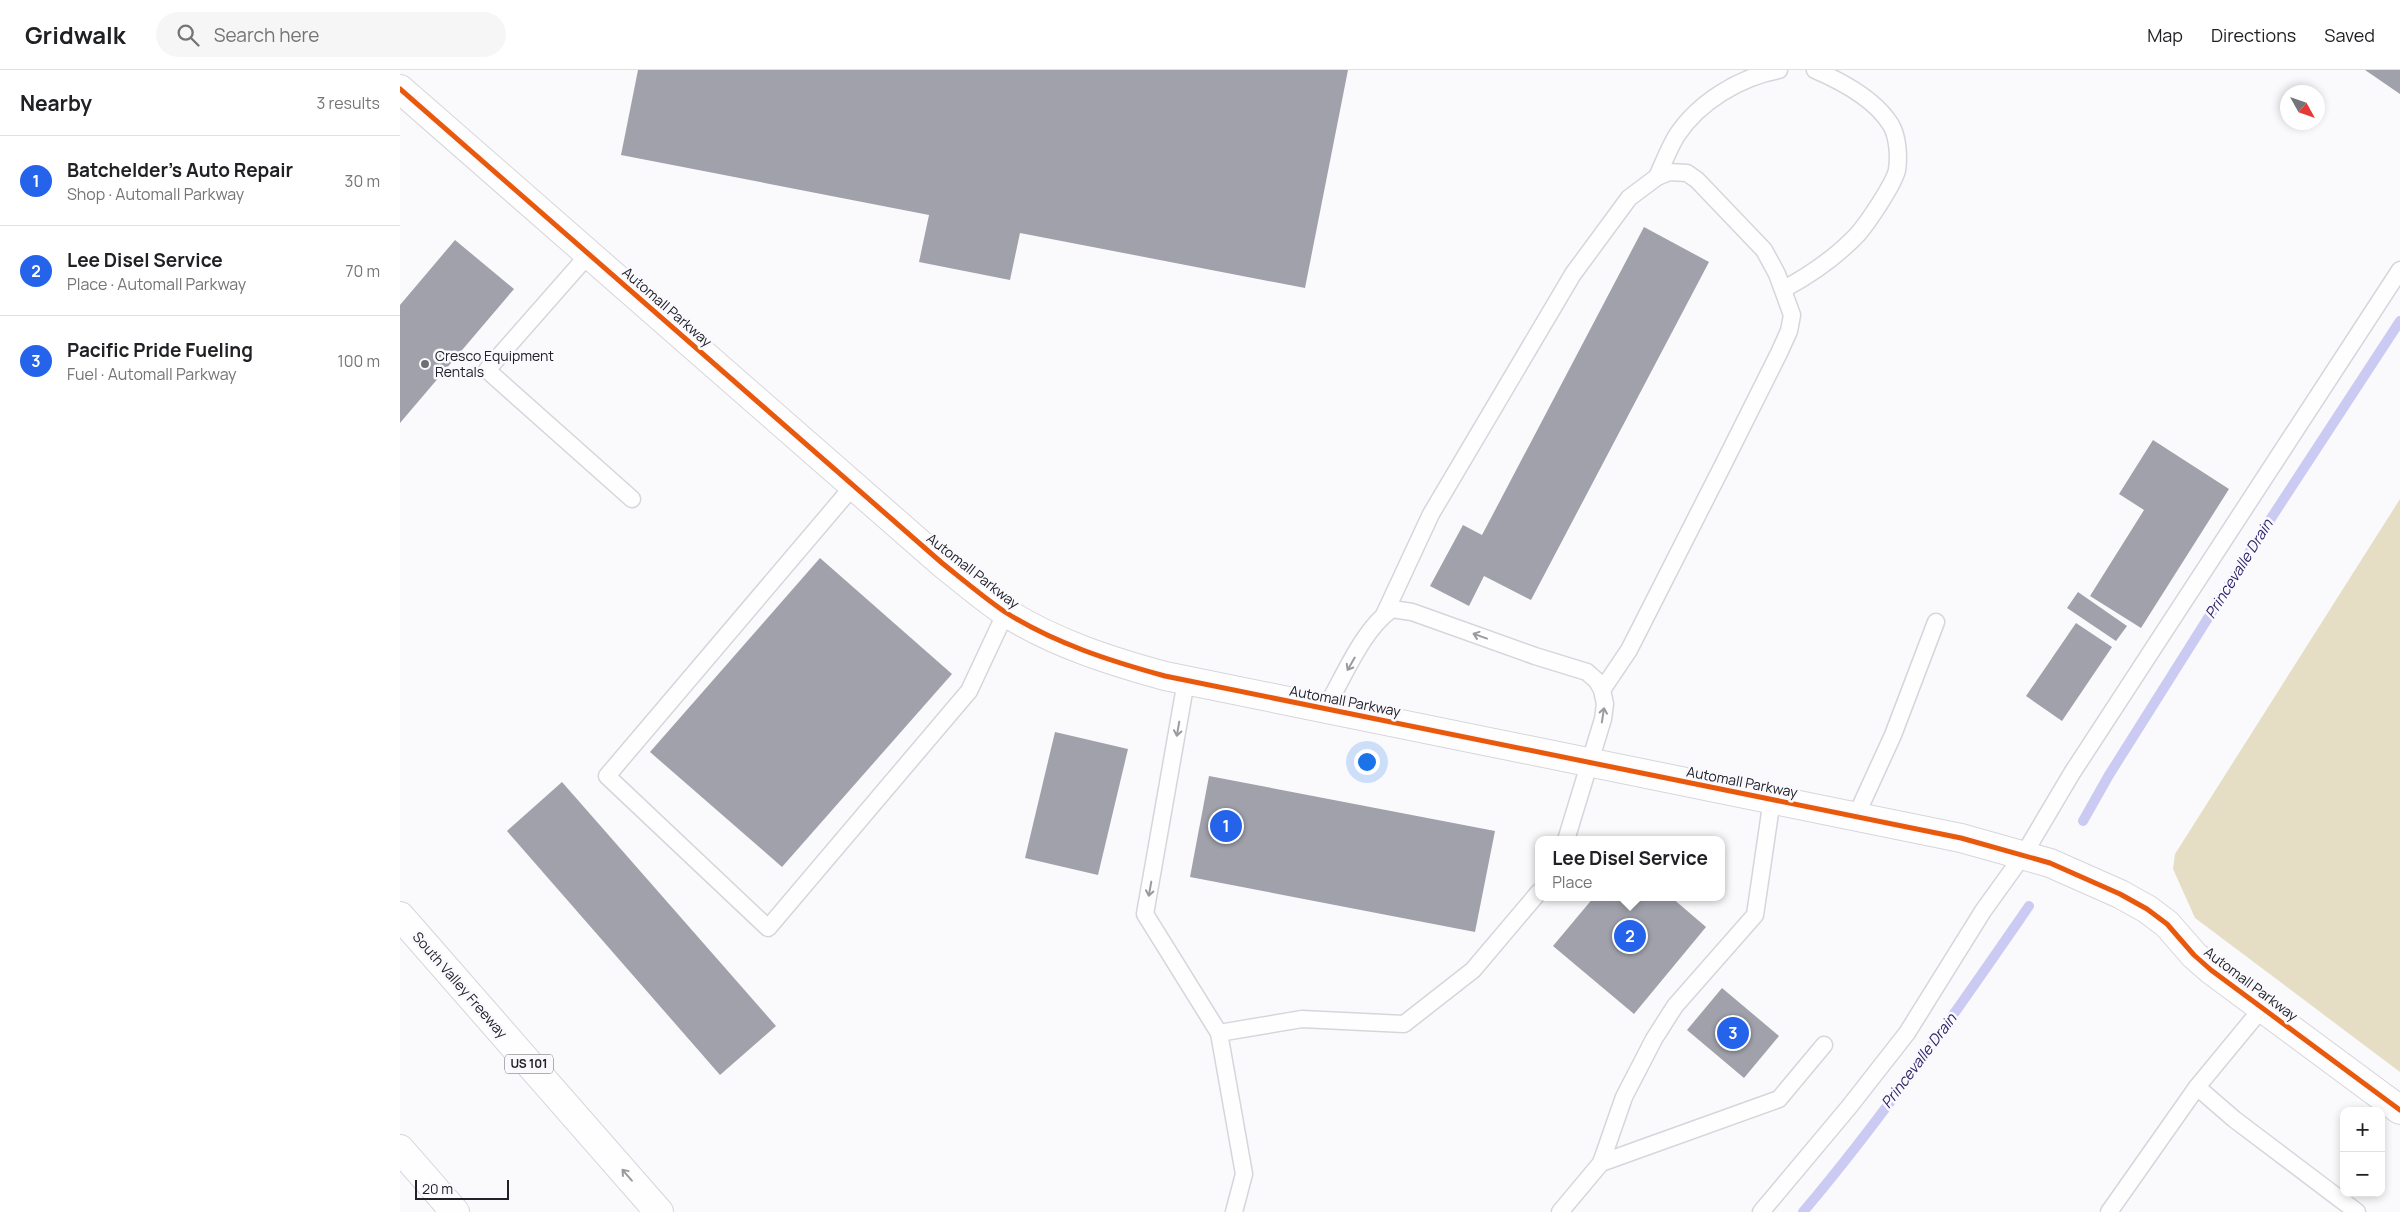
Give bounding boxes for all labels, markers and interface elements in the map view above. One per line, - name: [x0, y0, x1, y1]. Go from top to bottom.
- search box: [156, 12, 506, 57]
- text: Gridwalk: [25, 18, 126, 51]
- icon: search: [174, 21, 202, 49]
- text: Search here: [214, 22, 319, 48]
- text: Map: [2147, 23, 2183, 47]
- text: Directions: [2211, 23, 2296, 47]
- text: Saved: [2324, 23, 2375, 47]
- north arrow: [2280, 85, 2325, 130]
- text: Nearby: [20, 89, 92, 117]
- text: 3 results: [317, 92, 380, 114]
- text: Batchelder's Auto Repair: [67, 157, 293, 183]
- text: 1: [32, 170, 40, 192]
- text: 30 m: [345, 170, 380, 192]
- text: Shop · Automall Parkway: [67, 183, 244, 205]
- text: Lee Disel Service: [67, 247, 223, 273]
- text: 2: [31, 260, 41, 282]
- text: 70 m: [345, 260, 380, 282]
- street label: Automall Parkway: [619, 262, 717, 351]
- text: Place · Automall Parkway: [67, 273, 246, 295]
- text: Pacific Pride Fueling: [67, 337, 253, 363]
- place label: Cresco Equipment Rentals: [435, 346, 554, 381]
- text: 3: [31, 350, 41, 372]
- text: 100 m: [337, 350, 380, 372]
- marker: Cresco Equipment Rentals: [419, 358, 431, 370]
- text: Fuel · Automall Parkway: [67, 363, 237, 385]
- water label: Princevalle Drain: [2200, 514, 2278, 622]
- street label: Automall Parkway: [923, 528, 1024, 613]
- one-way arrow: [1473, 631, 1488, 640]
- one-way arrow: [1345, 657, 1355, 671]
- street label: Automall Parkway: [1288, 680, 1403, 721]
- one-way arrow: [1599, 708, 1609, 724]
- one-way arrow: [1172, 720, 1182, 736]
- your location: [1354, 749, 1380, 775]
- street label: Automall Parkway: [1685, 761, 1800, 802]
- pin: 1: [1210, 807, 1242, 845]
- popup: [1535, 836, 1725, 901]
- text: Lee Disel Service: [1552, 845, 1708, 871]
- text: Place: [1552, 871, 1592, 893]
- one-way arrow: [1144, 880, 1154, 896]
- pin: 2: [1614, 917, 1646, 955]
- street label: South Valley Freeway: [409, 927, 512, 1042]
- street label: Automall Parkway: [2201, 942, 2303, 1025]
- water label: Princevalle Drain: [1876, 1008, 1962, 1112]
- pin: 3: [1717, 1014, 1749, 1052]
- road number: US 101: [505, 1054, 553, 1074]
- map controls: [2340, 1107, 2385, 1197]
- button: +: [2340, 1107, 2385, 1152]
- button: −: [2340, 1152, 2385, 1197]
- one-way arrow: [621, 1169, 632, 1182]
- scale bar: [415, 1177, 509, 1200]
- text: 20 m: [422, 1179, 453, 1198]

